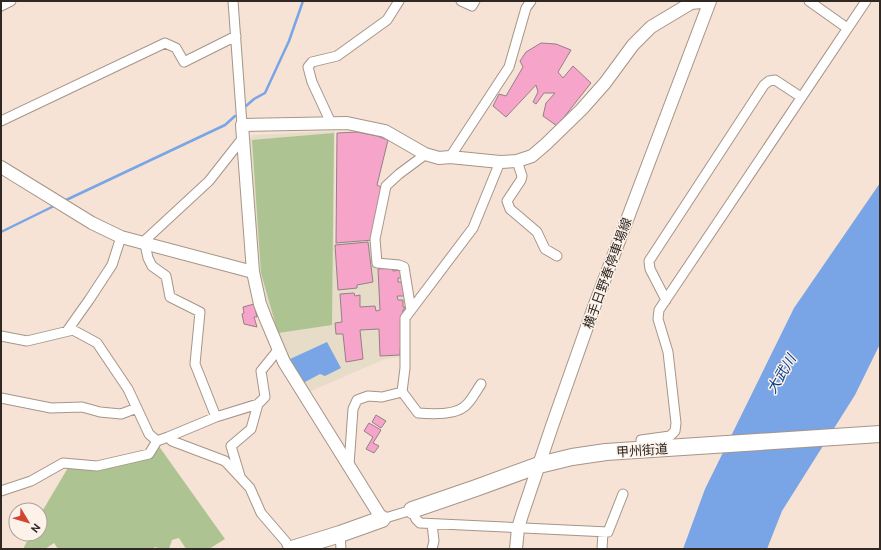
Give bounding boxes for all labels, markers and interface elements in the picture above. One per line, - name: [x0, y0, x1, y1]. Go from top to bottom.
- street label: 横手日野春停車場線: [580, 216, 634, 330]
- water label: 大武川: [763, 350, 800, 396]
- street label: 甲州街道: [616, 441, 668, 459]
- north arrow: [8, 502, 48, 542]
- text: N: [29, 521, 43, 535]

